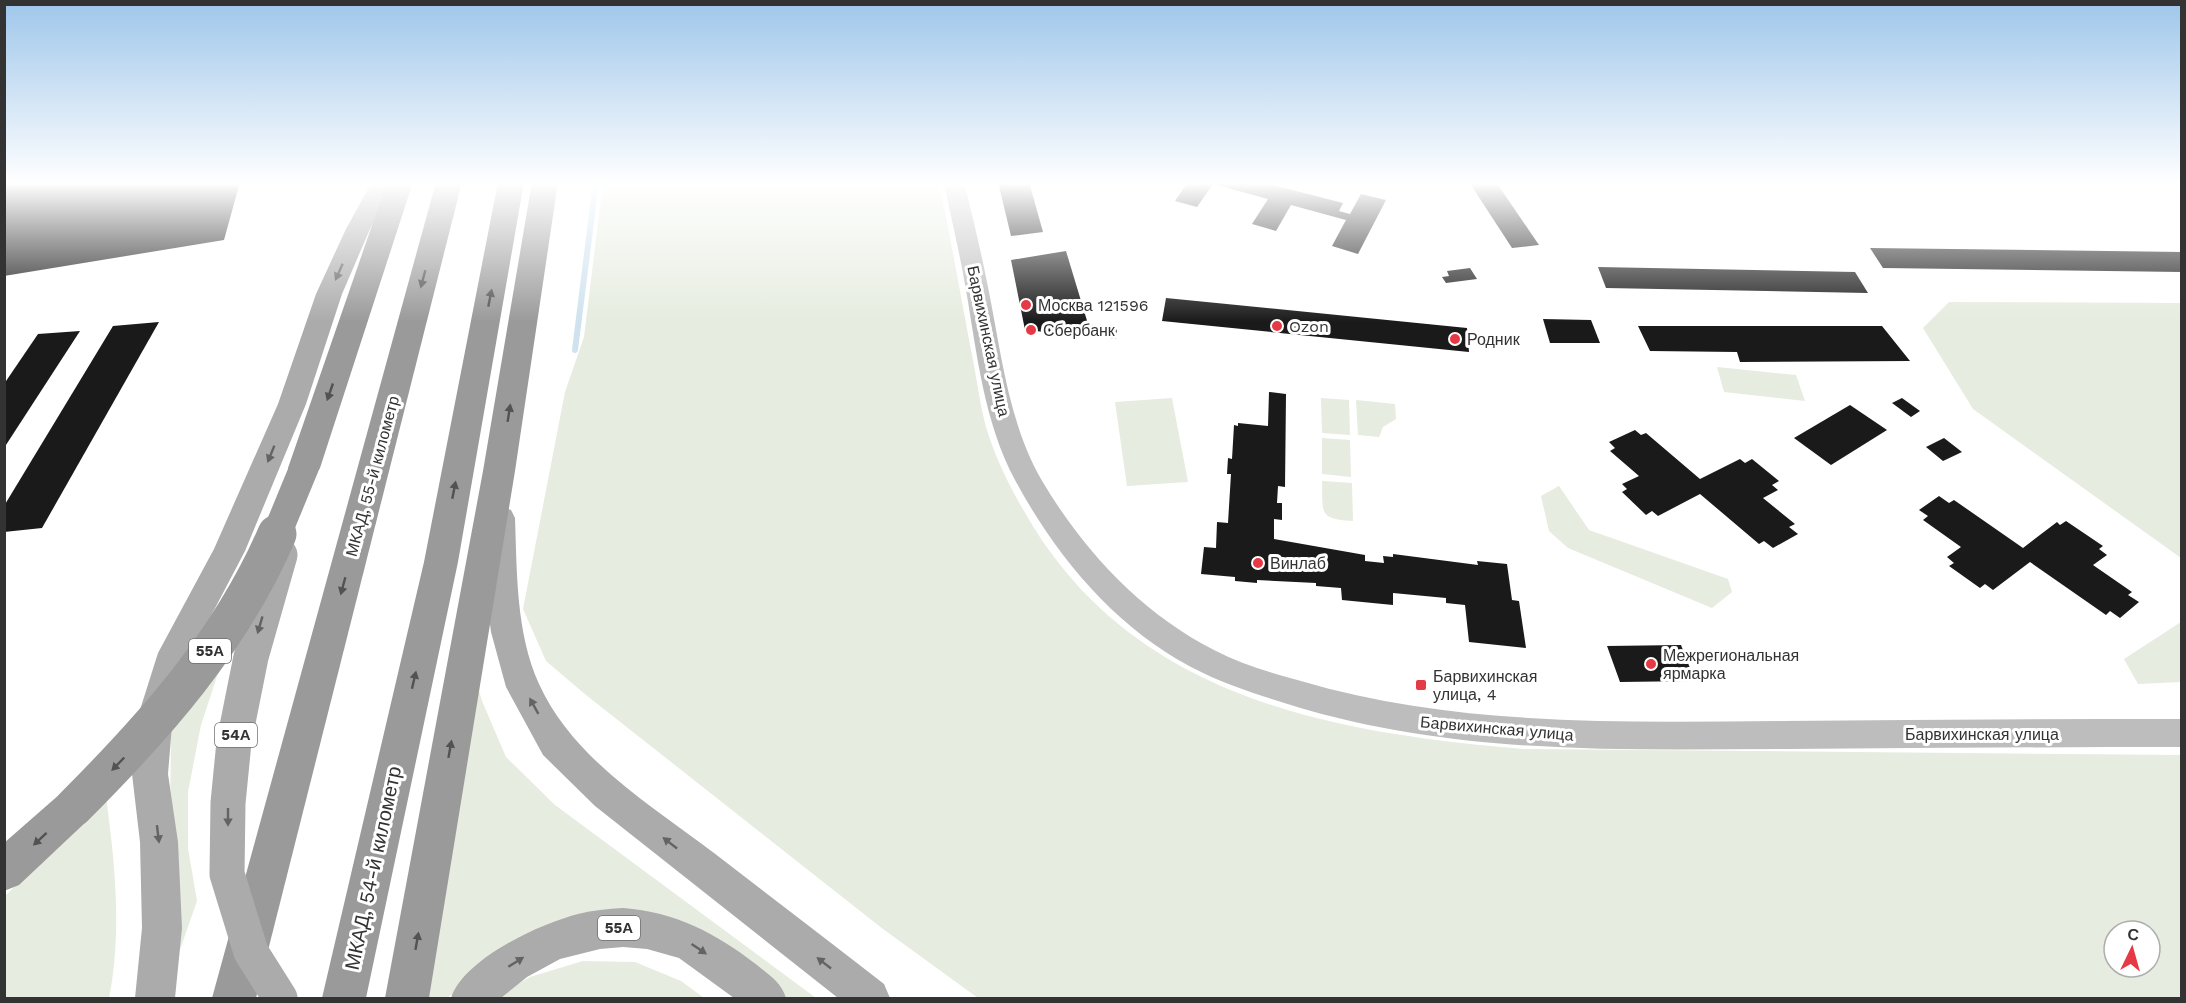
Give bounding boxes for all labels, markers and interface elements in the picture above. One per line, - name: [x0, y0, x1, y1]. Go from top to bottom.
- one-way arrow: [334, 263, 344, 281]
- street label: Барвихинская улица: [963, 264, 1014, 418]
- one-way arrow: [418, 270, 428, 288]
- one-way arrow: [486, 288, 495, 307]
- place label: Москва 121596: [1038, 296, 1148, 315]
- marker: Москва 121596: [1019, 298, 1033, 312]
- place label: Ozon: [1289, 317, 1329, 336]
- marker: Ozon: [1270, 319, 1284, 333]
- place label: Сбербанк: [1043, 321, 1116, 340]
- marker: Сбербанк: [1024, 323, 1038, 337]
- place label: Родник: [1467, 330, 1521, 349]
- marker: Родник: [1448, 332, 1462, 346]
- one-way arrow: [325, 383, 335, 401]
- street label: МКАД, 55-й километр: [342, 394, 403, 559]
- one-way arrow: [504, 403, 513, 422]
- one-way arrow: [266, 446, 276, 464]
- one-way arrow: [450, 480, 459, 499]
- place label: Винлаб: [1270, 554, 1326, 573]
- marker: Винлаб: [1251, 556, 1265, 570]
- one-way arrow: [337, 577, 347, 595]
- one-way arrow: [255, 617, 264, 635]
- road number: 55А: [189, 639, 231, 663]
- place label: Межрегиональная ярмарка: [1663, 646, 1799, 683]
- marker: Межрегиональная ярмарка: [1644, 657, 1658, 671]
- place label: Барвихинская улица, 4: [1433, 667, 1537, 704]
- one-way arrow: [409, 671, 419, 690]
- marker: Барвихинская улица, 4: [1414, 678, 1428, 692]
- one-way arrow: [529, 697, 539, 714]
- street label: Барвихинская улица: [1419, 712, 1575, 745]
- road number: 54А: [215, 723, 257, 747]
- street label: Барвихинская улица: [1905, 725, 2059, 744]
- one-way arrow: [446, 739, 455, 758]
- one-way arrow: [111, 756, 125, 770]
- street label: МКАД, 54-й километр: [340, 764, 406, 972]
- one-way arrow: [223, 808, 232, 827]
- one-way arrow: [153, 824, 162, 843]
- one-way arrow: [32, 832, 47, 846]
- one-way arrow: [662, 836, 678, 849]
- road number: 55А: [598, 916, 640, 940]
- north arrow: [2102, 919, 2162, 979]
- text: С: [2127, 925, 2140, 945]
- one-way arrow: [413, 931, 422, 950]
- one-way arrow: [691, 943, 707, 954]
- one-way arrow: [508, 956, 524, 967]
- one-way arrow: [816, 957, 831, 969]

